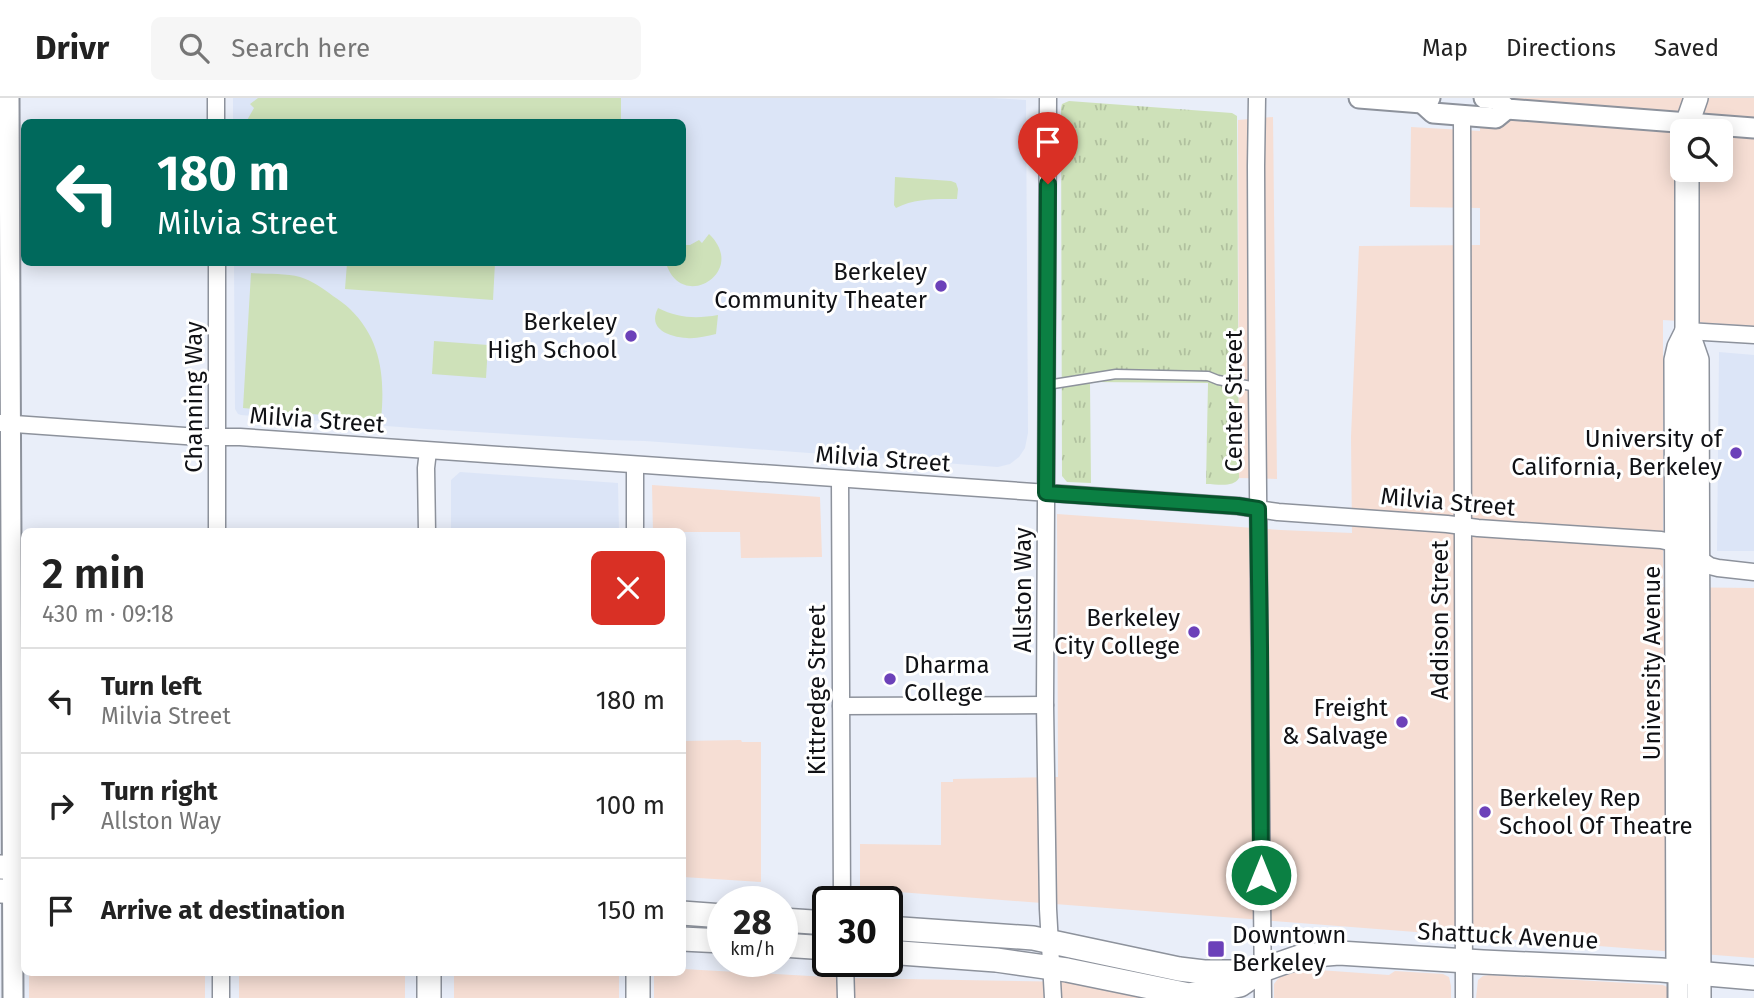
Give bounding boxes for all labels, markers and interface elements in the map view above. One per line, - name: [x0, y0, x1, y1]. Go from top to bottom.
- search box: [151, 17, 641, 80]
- text: Drivr: [35, 28, 109, 68]
- icon: search: [175, 29, 213, 67]
- text: Search here: [231, 33, 370, 64]
- text: Map: [1422, 34, 1468, 62]
- text: Directions: [1506, 34, 1616, 62]
- text: Saved: [1654, 34, 1719, 62]
- pin: [1018, 112, 1078, 184]
- map controls: [1670, 119, 1733, 182]
- button: search: [1670, 119, 1733, 182]
- icon: arrive: [1029, 123, 1067, 161]
- text: 180 m: [157, 144, 290, 203]
- icon: left: [42, 147, 133, 238]
- text: Milvia Street: [157, 204, 337, 242]
- place label: Berkeley Community Theater: [714, 258, 928, 314]
- marker: Berkeley Community Theater: [933, 278, 949, 294]
- place label: Berkeley High School: [487, 308, 617, 364]
- street label: Channing Way: [180, 321, 208, 473]
- marker: Berkeley High School: [623, 328, 639, 344]
- street label: Center Street: [1220, 330, 1248, 472]
- street label: Milvia Street: [249, 401, 386, 439]
- place label: University of California, Berkeley: [1511, 425, 1724, 481]
- street label: Milvia Street: [815, 440, 952, 478]
- marker: University of California, Berkeley: [1728, 445, 1744, 461]
- street label: Milvia Street: [1379, 482, 1517, 522]
- street label: Allston Way: [1009, 527, 1037, 653]
- street label: Addison Street: [1426, 540, 1454, 700]
- text: 2 min: [42, 549, 146, 599]
- button: close: [591, 551, 665, 625]
- street label: University Avenue: [1638, 566, 1666, 760]
- text: 430 m · 09:18: [42, 600, 174, 628]
- street label: Kittredge Street: [803, 604, 831, 775]
- place label: Berkeley City College: [1054, 604, 1180, 660]
- marker: Berkeley City College: [1186, 624, 1202, 640]
- place label: Dharma College: [904, 651, 989, 707]
- text: Turn left: [101, 671, 202, 702]
- marker: Dharma College: [882, 671, 898, 687]
- icon: left: [42, 682, 80, 720]
- text: 180 m: [596, 685, 665, 716]
- place label: Freight & Salvage: [1282, 694, 1388, 750]
- text: Milvia Street: [101, 702, 231, 730]
- marker: Freight & Salvage: [1394, 714, 1410, 730]
- text: Turn right: [101, 776, 218, 807]
- place label: Berkeley Rep School Of Theatre: [1499, 784, 1693, 840]
- icon: right: [42, 787, 80, 825]
- text: 100 m: [596, 790, 665, 821]
- marker: Berkeley Rep School Of Theatre: [1477, 804, 1493, 820]
- text: Allston Way: [101, 807, 221, 835]
- position arrow: [1224, 838, 1298, 912]
- speed limit sign: 30: [812, 886, 903, 977]
- icon: arrive: [42, 892, 80, 930]
- text: Arrive at destination: [101, 895, 345, 926]
- text: 150 m: [597, 895, 665, 926]
- text: 28: [733, 901, 772, 943]
- street label: Shattuck Avenue: [1417, 917, 1599, 955]
- place label: Downtown Berkeley: [1232, 921, 1346, 977]
- text: km/h: [730, 938, 775, 960]
- marker: Downtown Berkeley: [1206, 939, 1226, 959]

